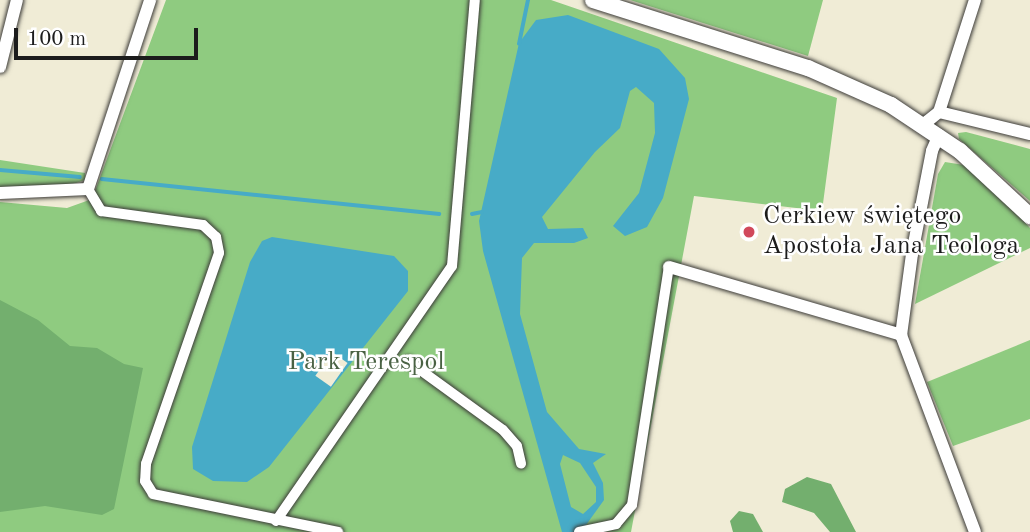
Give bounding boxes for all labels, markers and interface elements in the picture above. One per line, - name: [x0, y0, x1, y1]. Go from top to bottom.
- scale bar: [18, 14, 201, 58]
- text: 100 m: [27, 29, 86, 50]
- place label: Cerkiew świętego Apostoła Jana Teologa: [763, 201, 1019, 262]
- marker: Cerkiew świętego Apostoła Jana Teologa: [741, 224, 757, 240]
- park label: Park Terespol: [288, 347, 444, 379]

